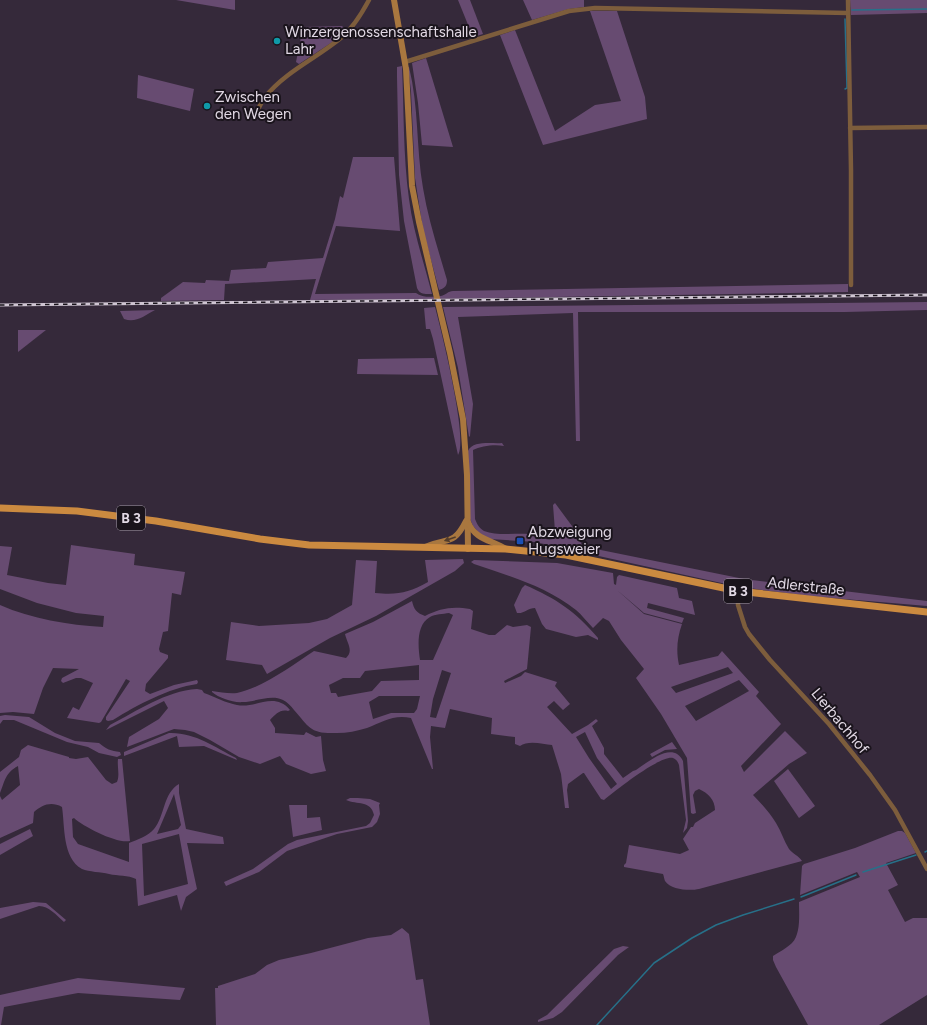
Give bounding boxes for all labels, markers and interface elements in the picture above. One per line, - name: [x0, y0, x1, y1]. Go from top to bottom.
- place label: Winzergenossenschaftshalle Lahr: [285, 23, 477, 58]
- marker: Winzergenossenschaftshalle Lahr: [272, 36, 282, 46]
- place label: Zwischen den Wegen: [215, 88, 291, 123]
- marker: Zwischen den Wegen: [202, 101, 212, 111]
- road number: B 3: [117, 506, 145, 530]
- place label: Abzweigung Hugsweier: [528, 523, 612, 558]
- one-way arrow: [444, 536, 456, 542]
- marker: Abzweigung Hugsweier: [515, 536, 525, 546]
- street label: Adlerstraße: [767, 573, 845, 599]
- road number: B 3: [724, 579, 752, 603]
- street label: Lierbachhof: [807, 685, 873, 758]

